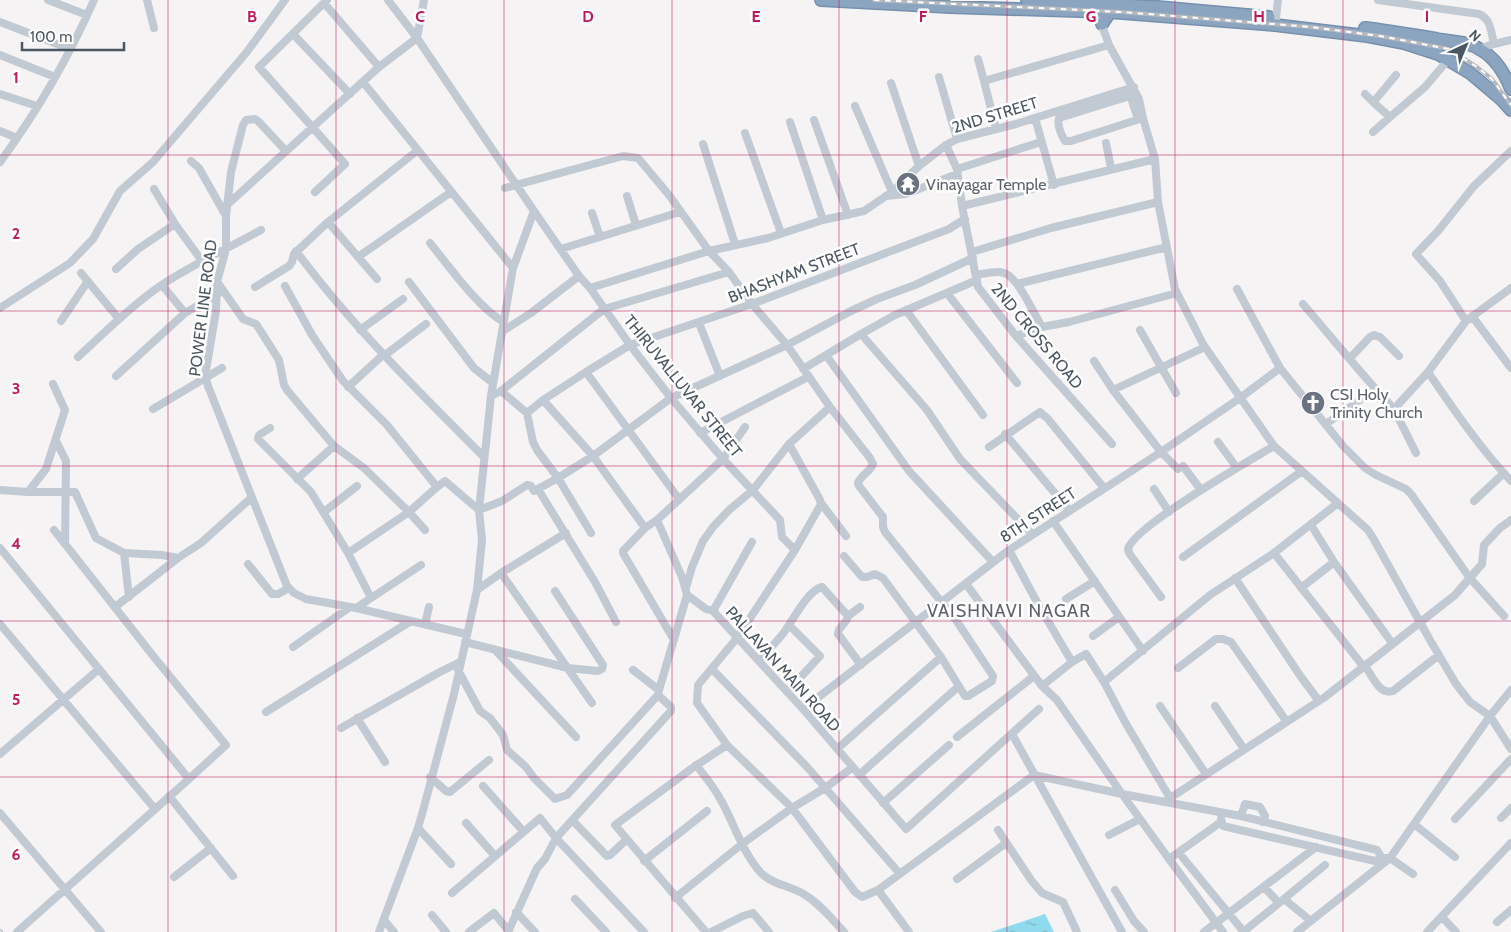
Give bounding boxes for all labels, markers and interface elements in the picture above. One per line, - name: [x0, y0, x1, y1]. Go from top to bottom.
- text: B: [247, 7, 257, 26]
- text: C: [415, 7, 425, 26]
- text: D: [582, 7, 594, 26]
- text: E: [751, 7, 761, 26]
- text: F: [919, 7, 928, 26]
- text: G: [1086, 7, 1096, 26]
- text: H: [1253, 7, 1265, 26]
- text: I: [1425, 7, 1429, 26]
- scale bar: [22, 20, 125, 52]
- north arrow: [1441, 20, 1491, 70]
- text: N: [1465, 26, 1485, 46]
- text: 100 m: [30, 28, 72, 46]
- text: 1: [13, 68, 19, 87]
- street label: 2ND STREET: [950, 93, 1041, 137]
- temple icon: Vinayagar Temple: [895, 171, 921, 197]
- place label: Vinayagar Temple: [926, 175, 1046, 194]
- text: 2: [12, 224, 20, 243]
- street label: POWER LINE ROAD: [185, 239, 221, 377]
- street label: BHASHYAM STREET: [725, 239, 863, 307]
- street label: 2ND CROSS ROAD: [987, 279, 1087, 393]
- street label: THIRUVALLUVAR STREET: [620, 311, 746, 461]
- text: 3: [12, 379, 20, 398]
- place label: CSI Holy Trinity Church: [1330, 385, 1423, 422]
- church icon: CSI Holy Trinity Church: [1300, 390, 1326, 416]
- street label: 8TH STREET: [996, 483, 1080, 547]
- text: 4: [11, 534, 21, 553]
- district label: VAISHNAVI NAGAR: [927, 600, 1091, 622]
- street label: PALLAVAN MAIN ROAD: [722, 602, 844, 736]
- text: 5: [12, 690, 20, 709]
- text: 6: [12, 845, 21, 864]

